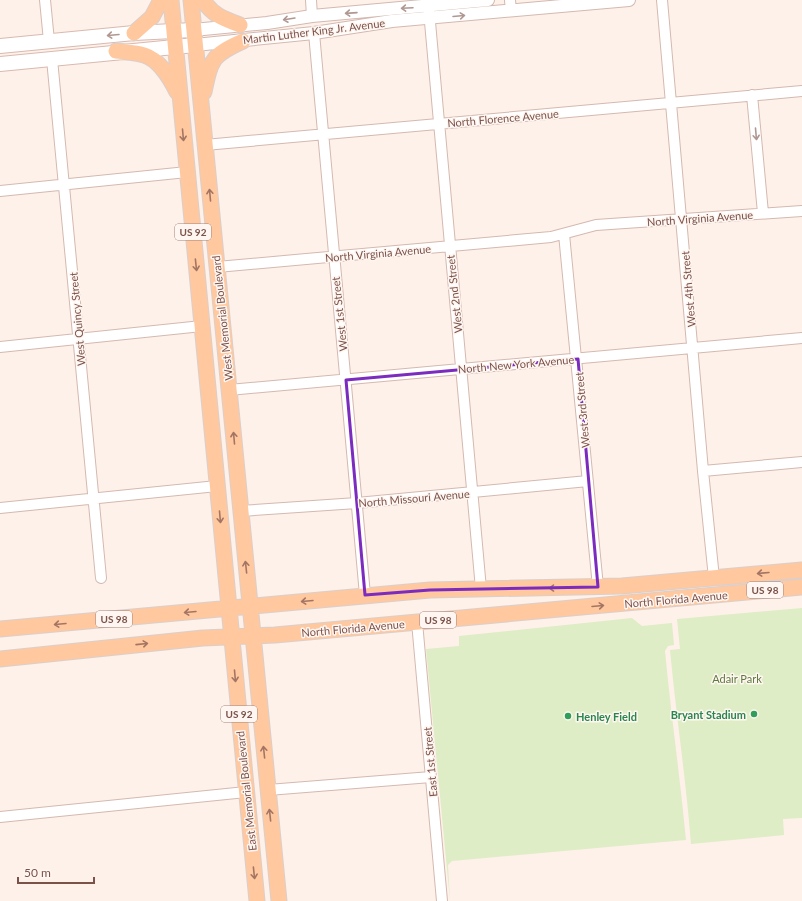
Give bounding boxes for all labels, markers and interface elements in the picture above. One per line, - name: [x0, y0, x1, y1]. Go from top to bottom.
- one-way arrow: [401, 4, 414, 11]
- one-way arrow: [345, 9, 358, 16]
- one-way arrow: [452, 13, 465, 20]
- one-way arrow: [283, 15, 296, 23]
- street label: Martin Luther King Jr. Avenue: [242, 16, 386, 46]
- one-way arrow: [107, 31, 120, 38]
- street label: North Florence Avenue: [447, 107, 559, 129]
- one-way arrow: [752, 127, 759, 140]
- one-way arrow: [180, 128, 187, 141]
- one-way arrow: [206, 189, 213, 202]
- street label: North Virginia Avenue: [646, 208, 754, 228]
- road number: US 92: [175, 224, 211, 240]
- street label: North Virginia Avenue: [324, 242, 432, 264]
- street label: West 4th Street: [678, 250, 698, 328]
- street label: West 2nd Street: [443, 254, 465, 334]
- street label: West Memorial Boulevard: [209, 255, 235, 381]
- one-way arrow: [192, 258, 200, 271]
- street label: West Quincy Street: [66, 271, 88, 366]
- street label: West 1st Street: [329, 276, 349, 352]
- street label: North New York Avenue: [457, 352, 575, 376]
- street label: West 3rd Street: [572, 371, 592, 449]
- one-way arrow: [230, 432, 237, 445]
- street label: North Missouri Avenue: [358, 487, 470, 509]
- one-way arrow: [216, 510, 224, 523]
- one-way arrow: [242, 561, 249, 574]
- one-way arrow: [757, 570, 770, 577]
- road number: US 98: [747, 582, 783, 598]
- one-way arrow: [549, 584, 562, 592]
- street label: North Florida Avenue: [624, 588, 728, 610]
- one-way arrow: [301, 597, 314, 604]
- one-way arrow: [591, 602, 604, 609]
- one-way arrow: [184, 608, 197, 615]
- road number: US 98: [96, 611, 132, 627]
- road number: US 98: [420, 612, 456, 628]
- street label: North Florida Avenue: [301, 617, 405, 639]
- one-way arrow: [54, 620, 67, 627]
- one-way arrow: [135, 641, 148, 648]
- one-way arrow: [231, 669, 239, 682]
- park label: Adair Park: [712, 672, 762, 685]
- road number: US 92: [221, 706, 257, 722]
- place label: Bryant Stadium: [671, 708, 746, 721]
- marker: Bryant Stadium: [749, 709, 759, 719]
- place label: Henley Field: [576, 710, 637, 723]
- marker: Henley Field: [563, 711, 573, 721]
- street label: East 1st Street: [420, 726, 440, 798]
- street label: East Memorial Boulevard: [233, 730, 259, 852]
- one-way arrow: [260, 746, 268, 759]
- one-way arrow: [267, 809, 274, 822]
- scale bar: [18, 859, 94, 885]
- text: 50 m: [24, 865, 51, 880]
- one-way arrow: [251, 866, 258, 879]

